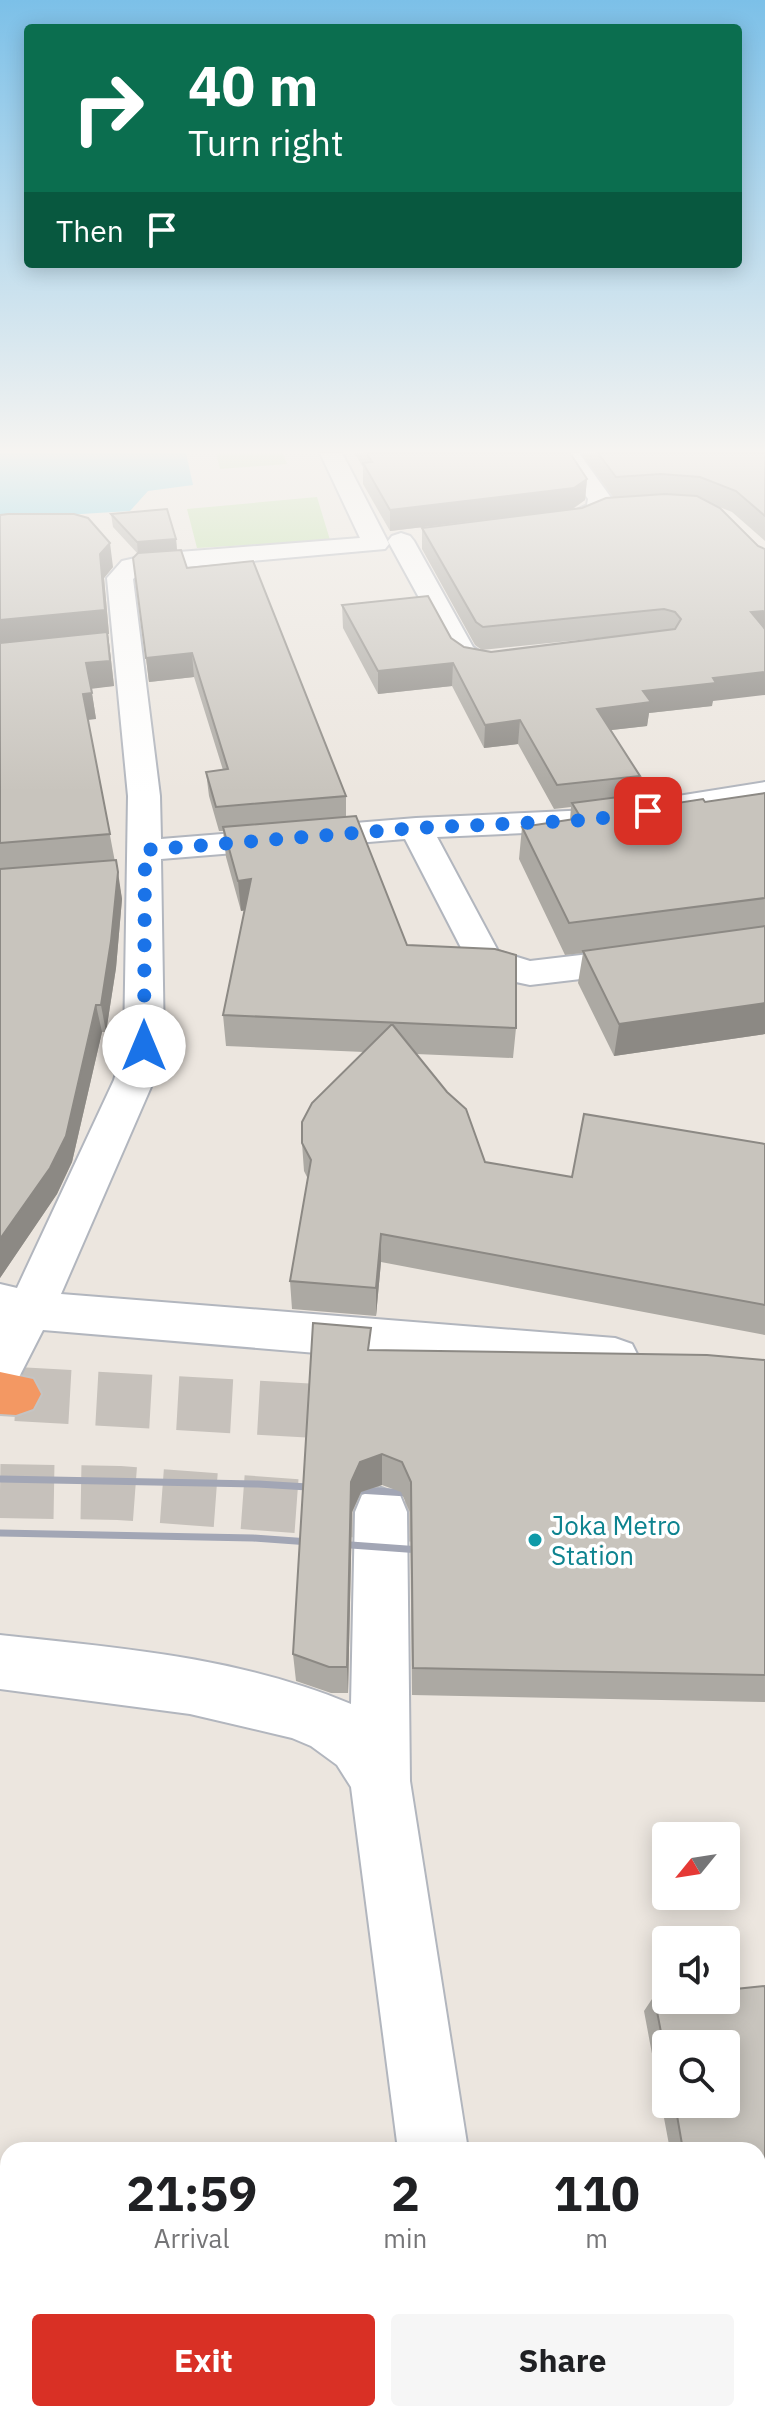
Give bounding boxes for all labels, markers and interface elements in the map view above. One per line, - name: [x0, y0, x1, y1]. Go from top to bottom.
- text: 40 m: [188, 49, 318, 121]
- icon: right: [56, 56, 160, 160]
- text: Turn right: [188, 119, 344, 166]
- icon: arrive: [140, 208, 184, 252]
- text: Then: [56, 211, 124, 250]
- pin: [614, 777, 682, 845]
- icon: arrive: [626, 789, 670, 833]
- position arrow: [102, 1004, 186, 1088]
- place label: Joka Metro Station: [551, 1508, 681, 1572]
- marker: Joka Metro Station: [526, 1531, 544, 1549]
- north arrow: [652, 1822, 740, 1910]
- map controls: [652, 1822, 740, 2118]
- button: sound: [652, 1926, 740, 2014]
- button: search: [652, 2030, 740, 2118]
- text: 21:59: [126, 2162, 257, 2224]
- text: 2: [391, 2162, 420, 2224]
- text: 110: [553, 2162, 640, 2224]
- text: Arrival: [154, 2221, 230, 2255]
- text: min: [383, 2221, 427, 2255]
- text: m: [585, 2221, 608, 2255]
- button: Exit: [32, 2314, 375, 2406]
- button: Share: [391, 2314, 734, 2406]

